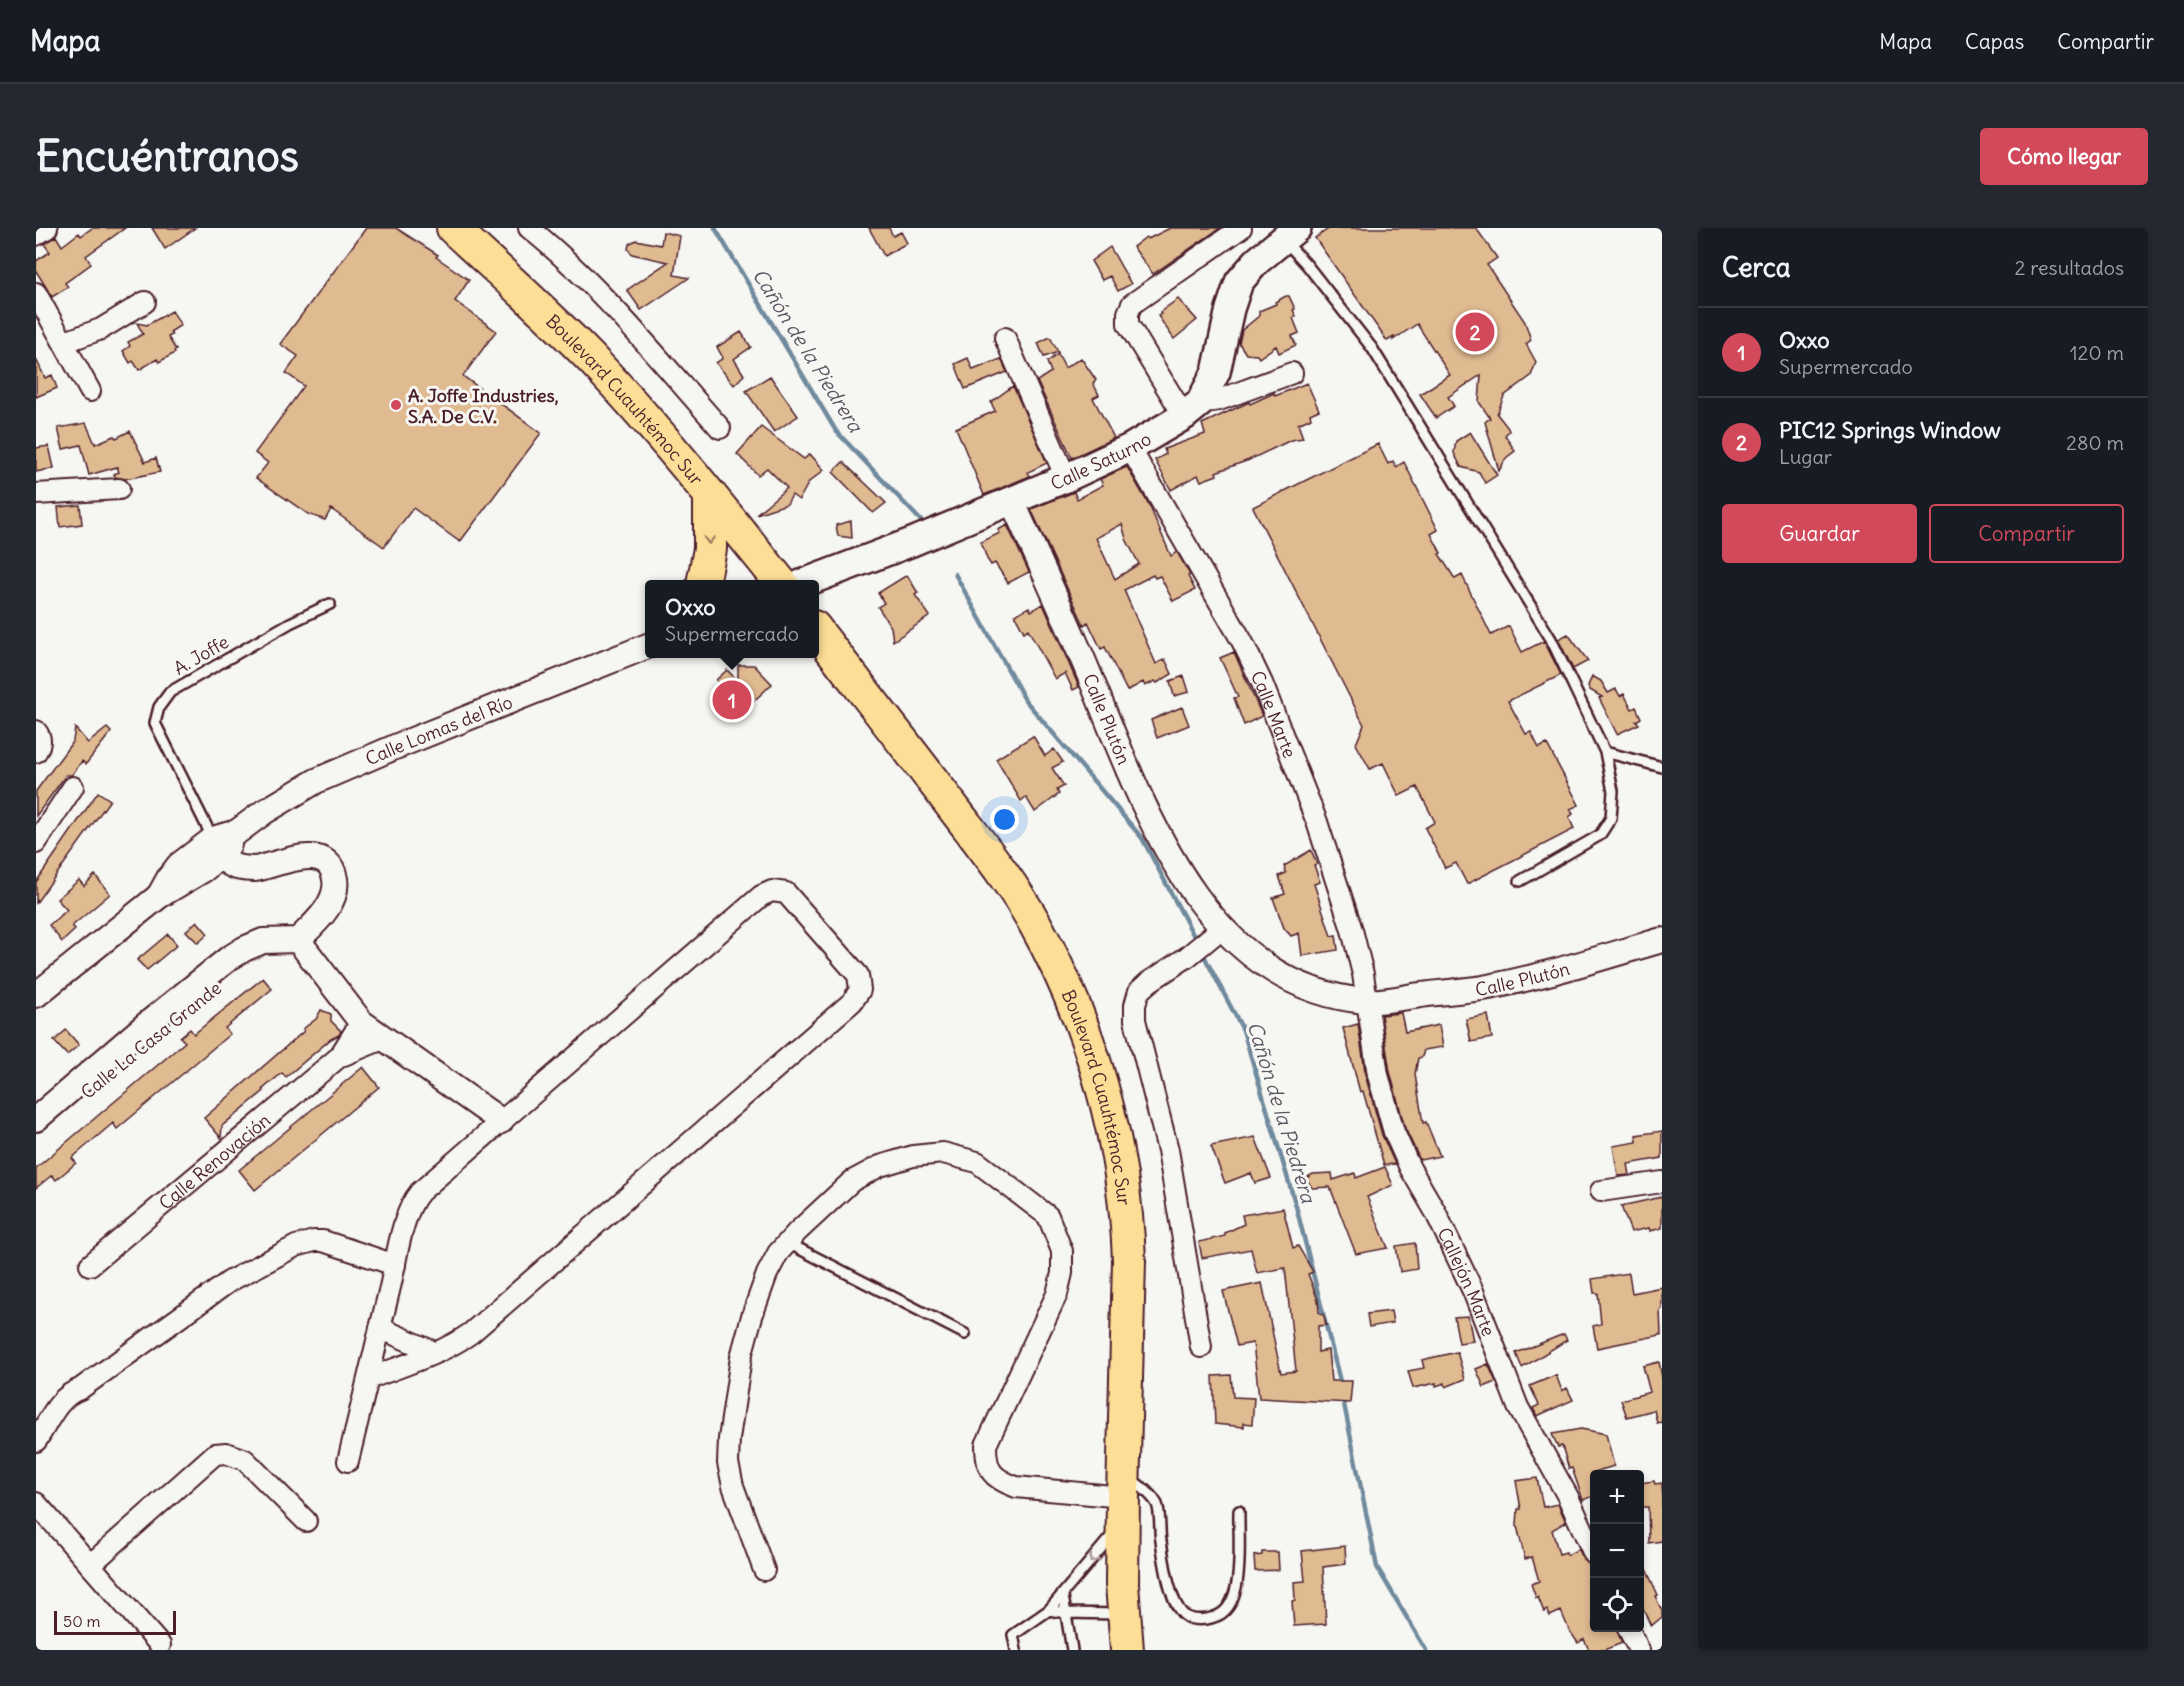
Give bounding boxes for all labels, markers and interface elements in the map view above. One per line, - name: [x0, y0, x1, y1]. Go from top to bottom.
- text: Mapa: [30, 23, 100, 59]
- text: Mapa: [1879, 28, 1932, 55]
- text: Capas: [1965, 28, 2024, 55]
- text: Compartir: [2057, 28, 2154, 55]
- button: Cómo llegar: [1980, 128, 2148, 185]
- text: Encuéntranos: [36, 130, 299, 182]
- text: Cerca: [1722, 251, 1791, 284]
- text: 2 resultados: [2015, 255, 2124, 280]
- water label: Cañón de la Piedrera: [748, 264, 869, 438]
- street label: Boulevard Cuauhtémoc Sur: [542, 309, 709, 490]
- pin: 2: [1456, 310, 1494, 354]
- text: Oxxo: [1779, 326, 1830, 354]
- text: 1: [1738, 340, 1745, 365]
- text: 120 m: [2070, 340, 2124, 365]
- text: Supermercado: [1779, 354, 1913, 379]
- place label: A. Joffe Industries, S.A. De C.V.: [408, 384, 559, 428]
- marker: A. Joffe Industries, S.A. De C.V.: [389, 398, 403, 412]
- text: PIC12 Springs Window: [1779, 416, 2001, 444]
- street label: Calle Saturno: [1047, 427, 1155, 495]
- text: 2: [1736, 430, 1747, 455]
- text: 280 m: [2066, 430, 2124, 455]
- text: Lugar: [1779, 444, 1832, 469]
- button: Guardar: [1722, 504, 1917, 563]
- button: Compartir: [1929, 504, 2124, 563]
- one-way arrow: [703, 536, 716, 545]
- popup: [645, 580, 819, 658]
- text: Oxxo: [665, 593, 716, 621]
- text: Supermercado: [665, 621, 799, 646]
- street label: A. Joffe: [169, 630, 233, 680]
- street label: Calle Marte: [1246, 667, 1302, 761]
- street label: Calle Plutón: [1079, 670, 1136, 768]
- pin: 1: [712, 678, 752, 722]
- street label: Calle Lomas del Río: [362, 690, 516, 770]
- your location: [990, 805, 1019, 834]
- street label: Calle Plutón: [1474, 956, 1572, 1000]
- street label: Calle La Casa Grande: [76, 976, 226, 1104]
- street label: Boulevard Cuauhtémoc Sur: [1057, 986, 1136, 1207]
- water label: Cañón de la Piedrera: [1243, 1018, 1322, 1207]
- street label: Calle Renovación: [154, 1108, 275, 1214]
- street label: Callejón Marte: [1433, 1224, 1501, 1339]
- map controls: [1590, 1470, 1644, 1632]
- button: +: [1590, 1470, 1644, 1524]
- button: −: [1590, 1524, 1644, 1578]
- one-way arrow: [1090, 1552, 1101, 1563]
- button: locate: [1590, 1578, 1644, 1632]
- scale bar: [54, 1608, 176, 1636]
- text: 50 m: [63, 1611, 101, 1631]

